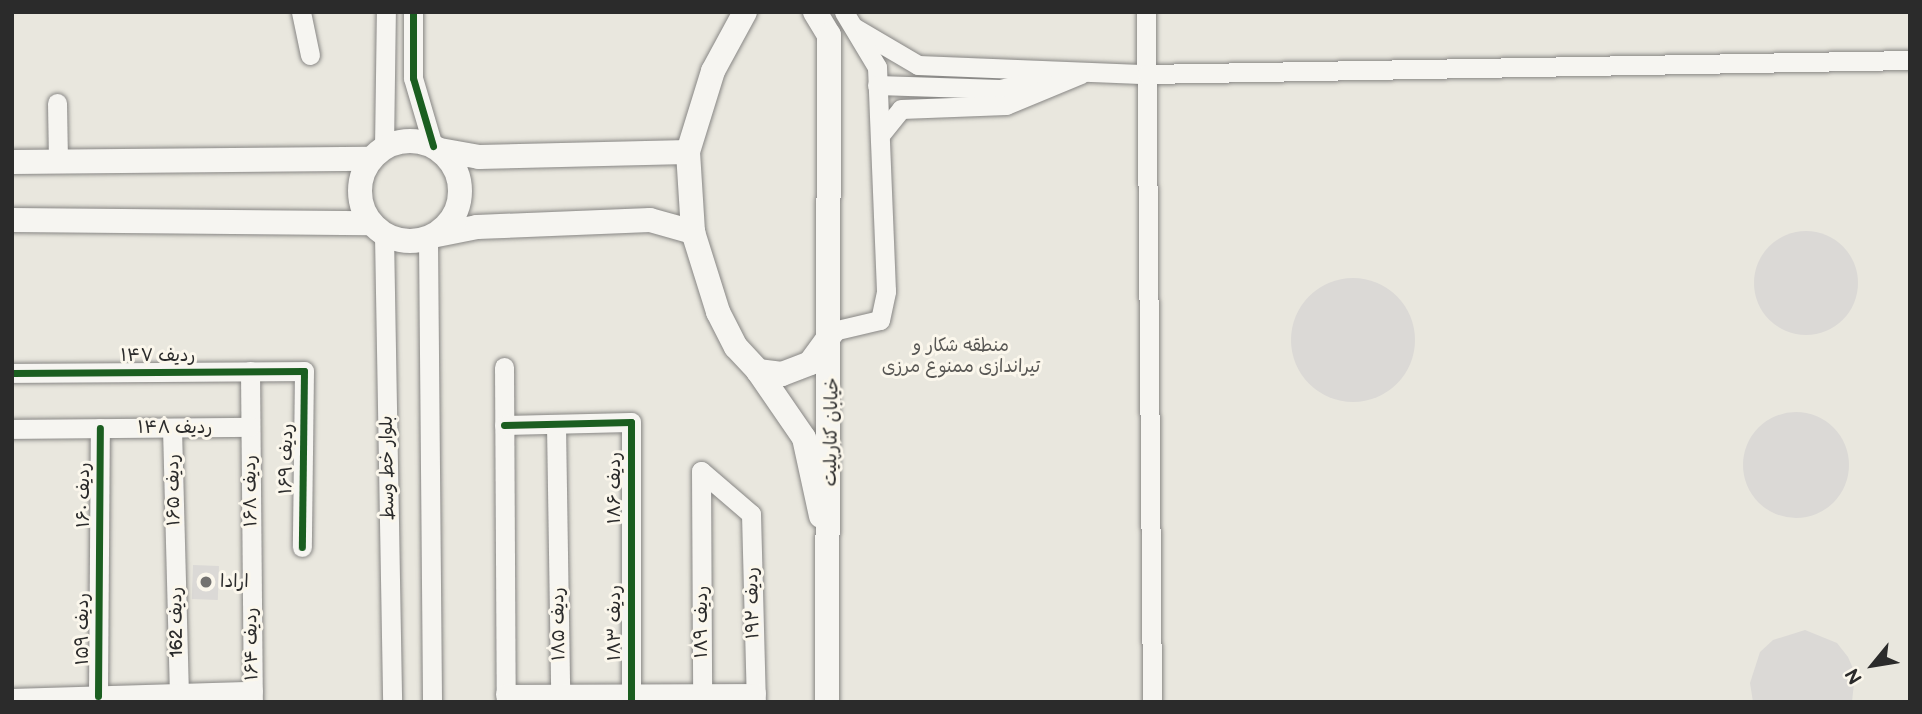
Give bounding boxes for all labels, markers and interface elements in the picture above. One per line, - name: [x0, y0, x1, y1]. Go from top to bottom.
- park label: منطقه شکار و تیراندازی ممنوع مرزی: [882, 336, 1040, 378]
- street label: ردیف ۱۴۷: [121, 345, 195, 367]
- street label: خیابان کنارپلیت: [820, 377, 844, 487]
- street label: بلوار خط وسط: [376, 416, 400, 520]
- street label: ردیف ۱۴۸: [138, 417, 212, 439]
- street label: ردیف ۱۶۹: [276, 423, 298, 495]
- street label: ردیف ۱۸۶: [604, 452, 626, 524]
- street label: ردیف ۱۶۵: [163, 454, 185, 526]
- street label: ردیف ۱۶۸: [240, 455, 262, 527]
- street label: ردیف ۱۶۰: [73, 462, 95, 528]
- street label: ردیف ۱۹۲: [742, 567, 764, 639]
- place label: ارادا: [220, 571, 249, 593]
- marker: ارادا: [198, 574, 214, 590]
- street label: ردیف ۱۸۳: [604, 585, 626, 661]
- street label: ردیف 162: [166, 586, 188, 658]
- street label: ردیف ۱۸۹: [691, 586, 713, 658]
- street label: ردیف ۱۸۵: [548, 587, 570, 661]
- street label: ردیف ۱۵۹: [72, 593, 94, 665]
- street label: ردیف ۱۶۴: [241, 607, 263, 681]
- north arrow: [1838, 630, 1908, 700]
- text: N: [1841, 664, 1868, 688]

